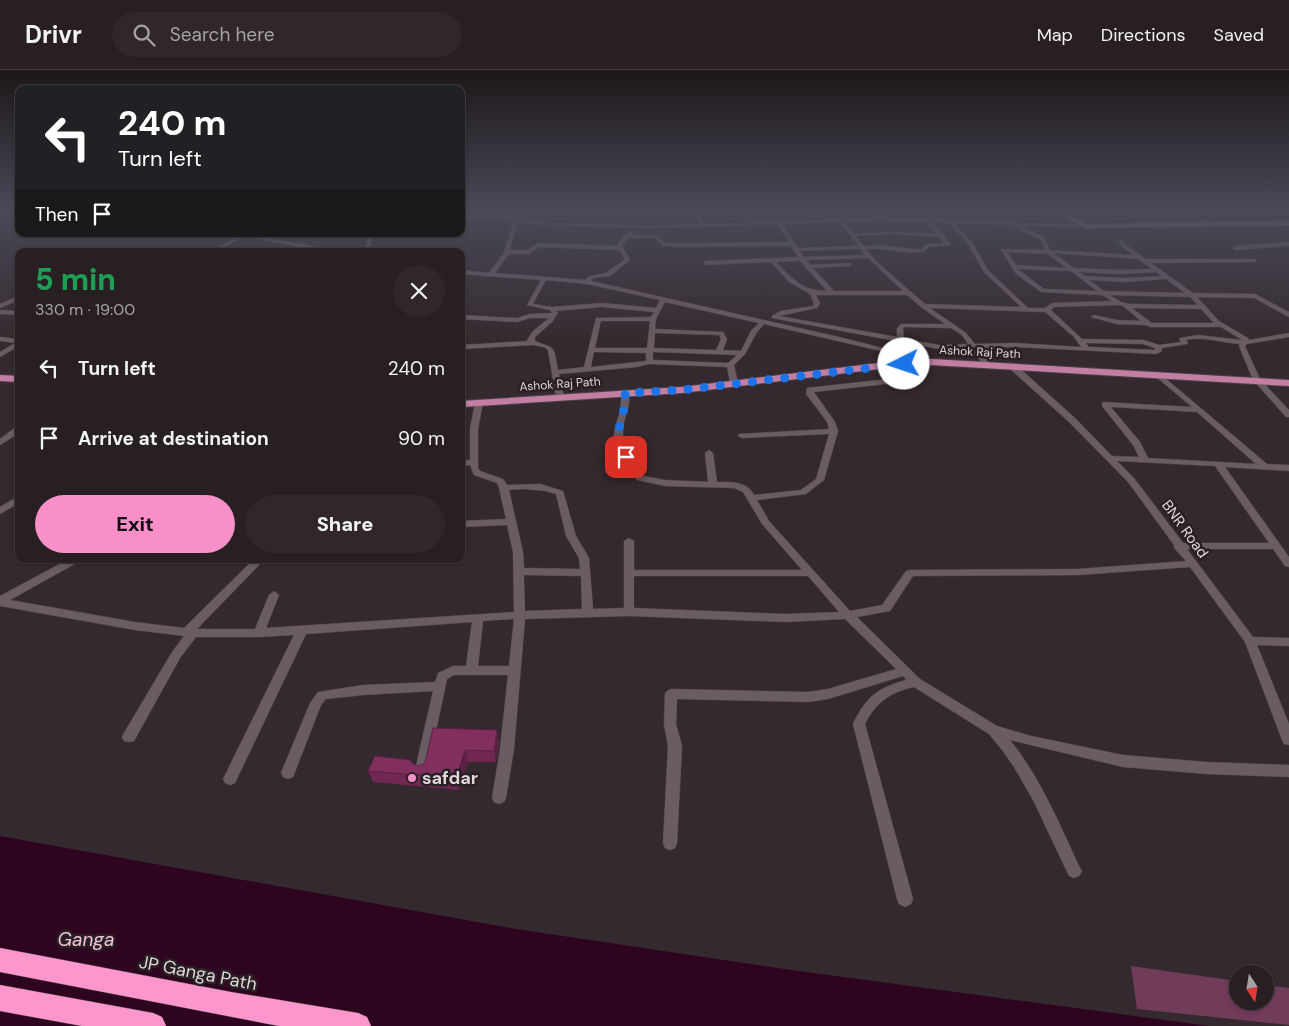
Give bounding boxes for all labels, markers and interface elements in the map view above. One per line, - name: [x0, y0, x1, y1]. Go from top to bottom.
- search box: [112, 12, 462, 57]
- text: Drivr: [25, 19, 82, 50]
- icon: search: [130, 21, 158, 49]
- text: Search here: [170, 22, 275, 47]
- text: Map: [1037, 23, 1073, 47]
- text: Directions: [1101, 23, 1186, 47]
- text: Saved: [1214, 23, 1264, 47]
- text: 240 m: [118, 100, 227, 146]
- icon: left: [35, 105, 100, 170]
- text: Turn left: [118, 144, 202, 173]
- icon: arrive: [88, 200, 116, 228]
- text: Then: [35, 202, 78, 227]
- text: 5 min: [35, 260, 116, 299]
- button: close: [393, 265, 445, 317]
- text: 330 m · 19:00: [35, 299, 135, 320]
- position arrow: [877, 337, 929, 389]
- street label: Ashok Raj Path: [939, 342, 1021, 362]
- icon: left: [35, 354, 63, 382]
- text: Turn left: [78, 356, 156, 381]
- text: 240 m: [388, 356, 445, 381]
- street label: Ashok Raj Path: [519, 373, 601, 395]
- icon: arrive: [35, 424, 63, 452]
- text: Arrive at destination: [78, 426, 269, 451]
- text: 90 m: [398, 426, 445, 451]
- pin: [605, 436, 647, 478]
- icon: arrive: [612, 443, 640, 471]
- button: Exit: [35, 495, 235, 553]
- button: Share: [245, 495, 445, 553]
- street label: BNR Road: [1157, 496, 1213, 562]
- place label: safdar: [422, 766, 478, 790]
- marker: safdar: [406, 772, 418, 784]
- water label: Ganga: [58, 927, 114, 952]
- street label: JP Ganga Path: [137, 950, 259, 996]
- north arrow: [1229, 965, 1274, 1010]
- map controls: [1229, 965, 1274, 1010]

